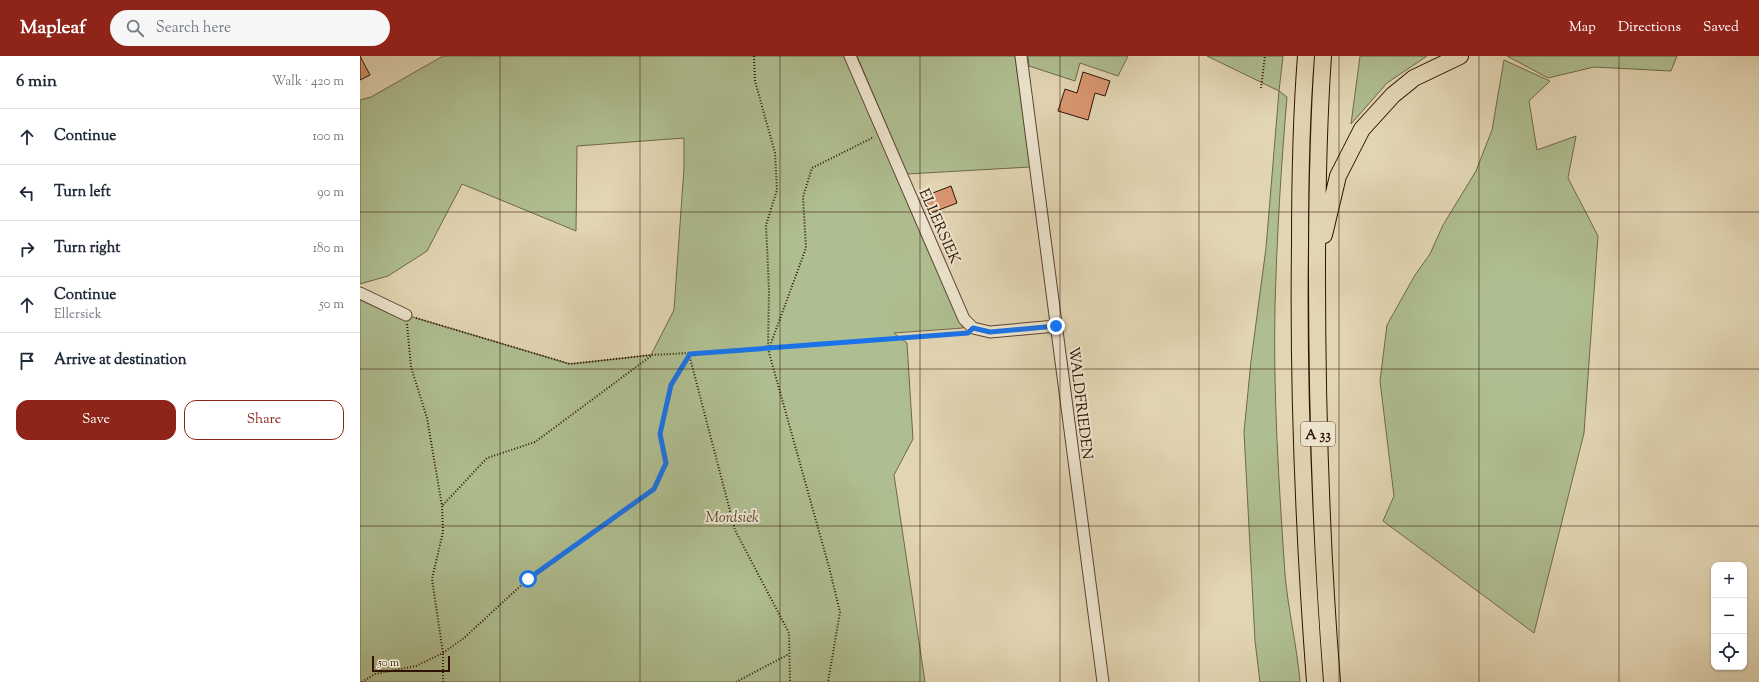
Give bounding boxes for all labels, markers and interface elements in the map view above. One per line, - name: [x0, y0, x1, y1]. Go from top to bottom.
- search box: [110, 10, 390, 46]
- text: Mapleaf: [20, 15, 86, 42]
- icon: search: [124, 17, 146, 39]
- text: Search here: [156, 18, 231, 39]
- text: Map: [1569, 18, 1596, 38]
- text: Directions: [1618, 18, 1681, 38]
- text: Saved: [1703, 18, 1739, 38]
- text: 6 min: [16, 70, 57, 94]
- text: Walk · 420 m: [272, 73, 344, 91]
- icon: ahead: [16, 126, 38, 148]
- text: Continue: [54, 126, 116, 147]
- text: 100 m: [312, 128, 344, 146]
- icon: left: [16, 182, 38, 204]
- text: Turn left: [54, 182, 111, 203]
- text: 90 m: [317, 184, 344, 202]
- street label: ELLERSIEK: [913, 186, 965, 268]
- icon: right: [16, 238, 38, 260]
- text: Turn right: [54, 238, 120, 259]
- text: 180 m: [313, 240, 344, 258]
- text: Continue: [54, 285, 116, 306]
- icon: ahead: [16, 294, 38, 316]
- text: 50 m: [319, 296, 344, 314]
- text: Ellersiek: [54, 306, 102, 324]
- route end: [1047, 317, 1065, 335]
- street label: WALDFRIEDEN: [1062, 346, 1097, 461]
- icon: arrive: [16, 350, 38, 372]
- text: Arrive at destination: [54, 350, 187, 371]
- button: Save: [16, 400, 176, 440]
- button: Share: [184, 400, 344, 440]
- road number: A 33: [1301, 422, 1335, 446]
- park label: Mordsiek: [705, 508, 759, 529]
- map controls: [1711, 562, 1747, 670]
- button: +: [1711, 562, 1747, 598]
- route start: [519, 570, 537, 588]
- button: −: [1711, 598, 1747, 634]
- button: locate: [1711, 634, 1747, 670]
- scale bar: [372, 654, 450, 673]
- text: 50 m: [378, 655, 399, 671]

